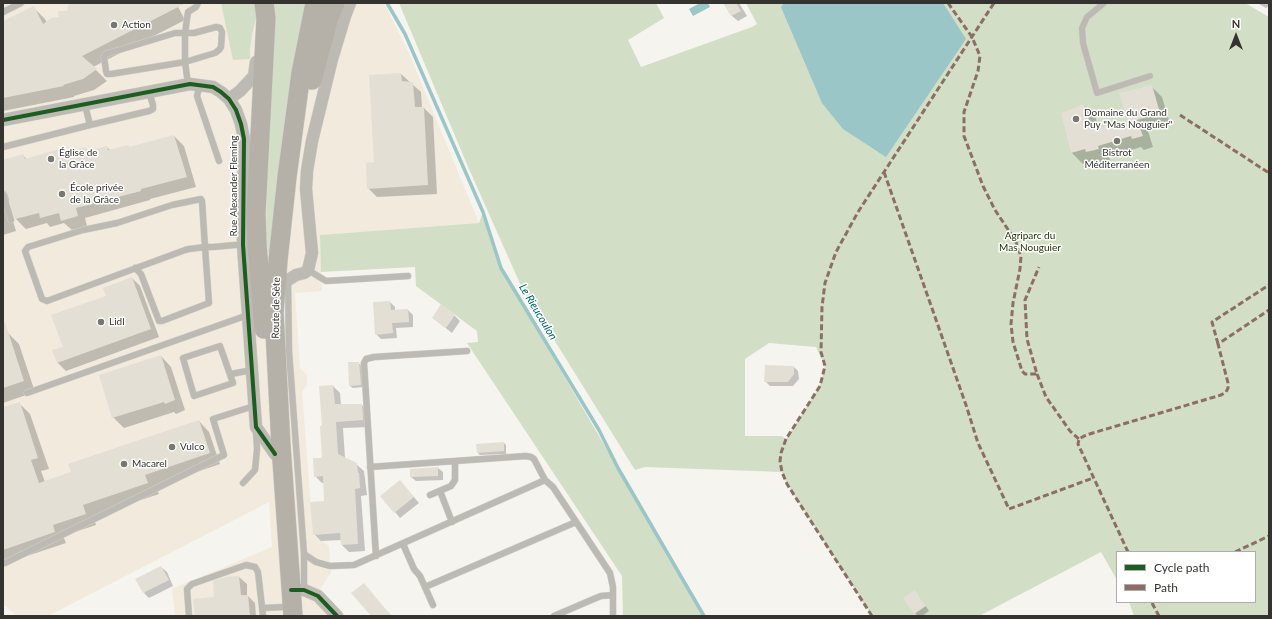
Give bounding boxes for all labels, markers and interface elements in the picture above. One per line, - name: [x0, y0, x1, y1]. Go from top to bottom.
- north arrow: [1216, 16, 1256, 56]
- text: N: [1232, 17, 1240, 30]
- place label: Action: [122, 19, 151, 31]
- marker: Action: [109, 20, 119, 30]
- place label: Domaine du Grand Puy "Mas Nouguier": [1084, 107, 1172, 130]
- marker: Domaine du Grand Puy "Mas Nouguier": [1071, 114, 1081, 124]
- street label: Rue Alexander Fleming: [228, 135, 240, 237]
- marker: Bistrot Méditerranéen: [1112, 136, 1122, 146]
- place label: Église de la Grâce: [59, 147, 98, 170]
- place label: Bistrot Méditerranéen: [1084, 147, 1150, 170]
- marker: Église de la Grâce: [46, 154, 56, 164]
- place label: École privée de la Grâce: [70, 182, 123, 206]
- marker: École privée de la Grâce: [57, 189, 67, 199]
- park label: Agriparc du Mas Nouguier: [999, 230, 1061, 254]
- street label: Route de Sète: [269, 277, 283, 339]
- water label: Le Rieucoulon: [516, 282, 560, 342]
- place label: Lidl: [109, 316, 124, 328]
- marker: Lidl: [96, 317, 106, 327]
- place label: Vulco: [180, 441, 205, 453]
- marker: Vulco: [167, 442, 177, 452]
- place label: Macarel: [132, 458, 167, 470]
- marker: Macarel: [119, 459, 129, 469]
- legend: [1116, 551, 1256, 603]
- text: Cycle path: [1154, 560, 1209, 575]
- text: Path: [1154, 580, 1178, 595]

